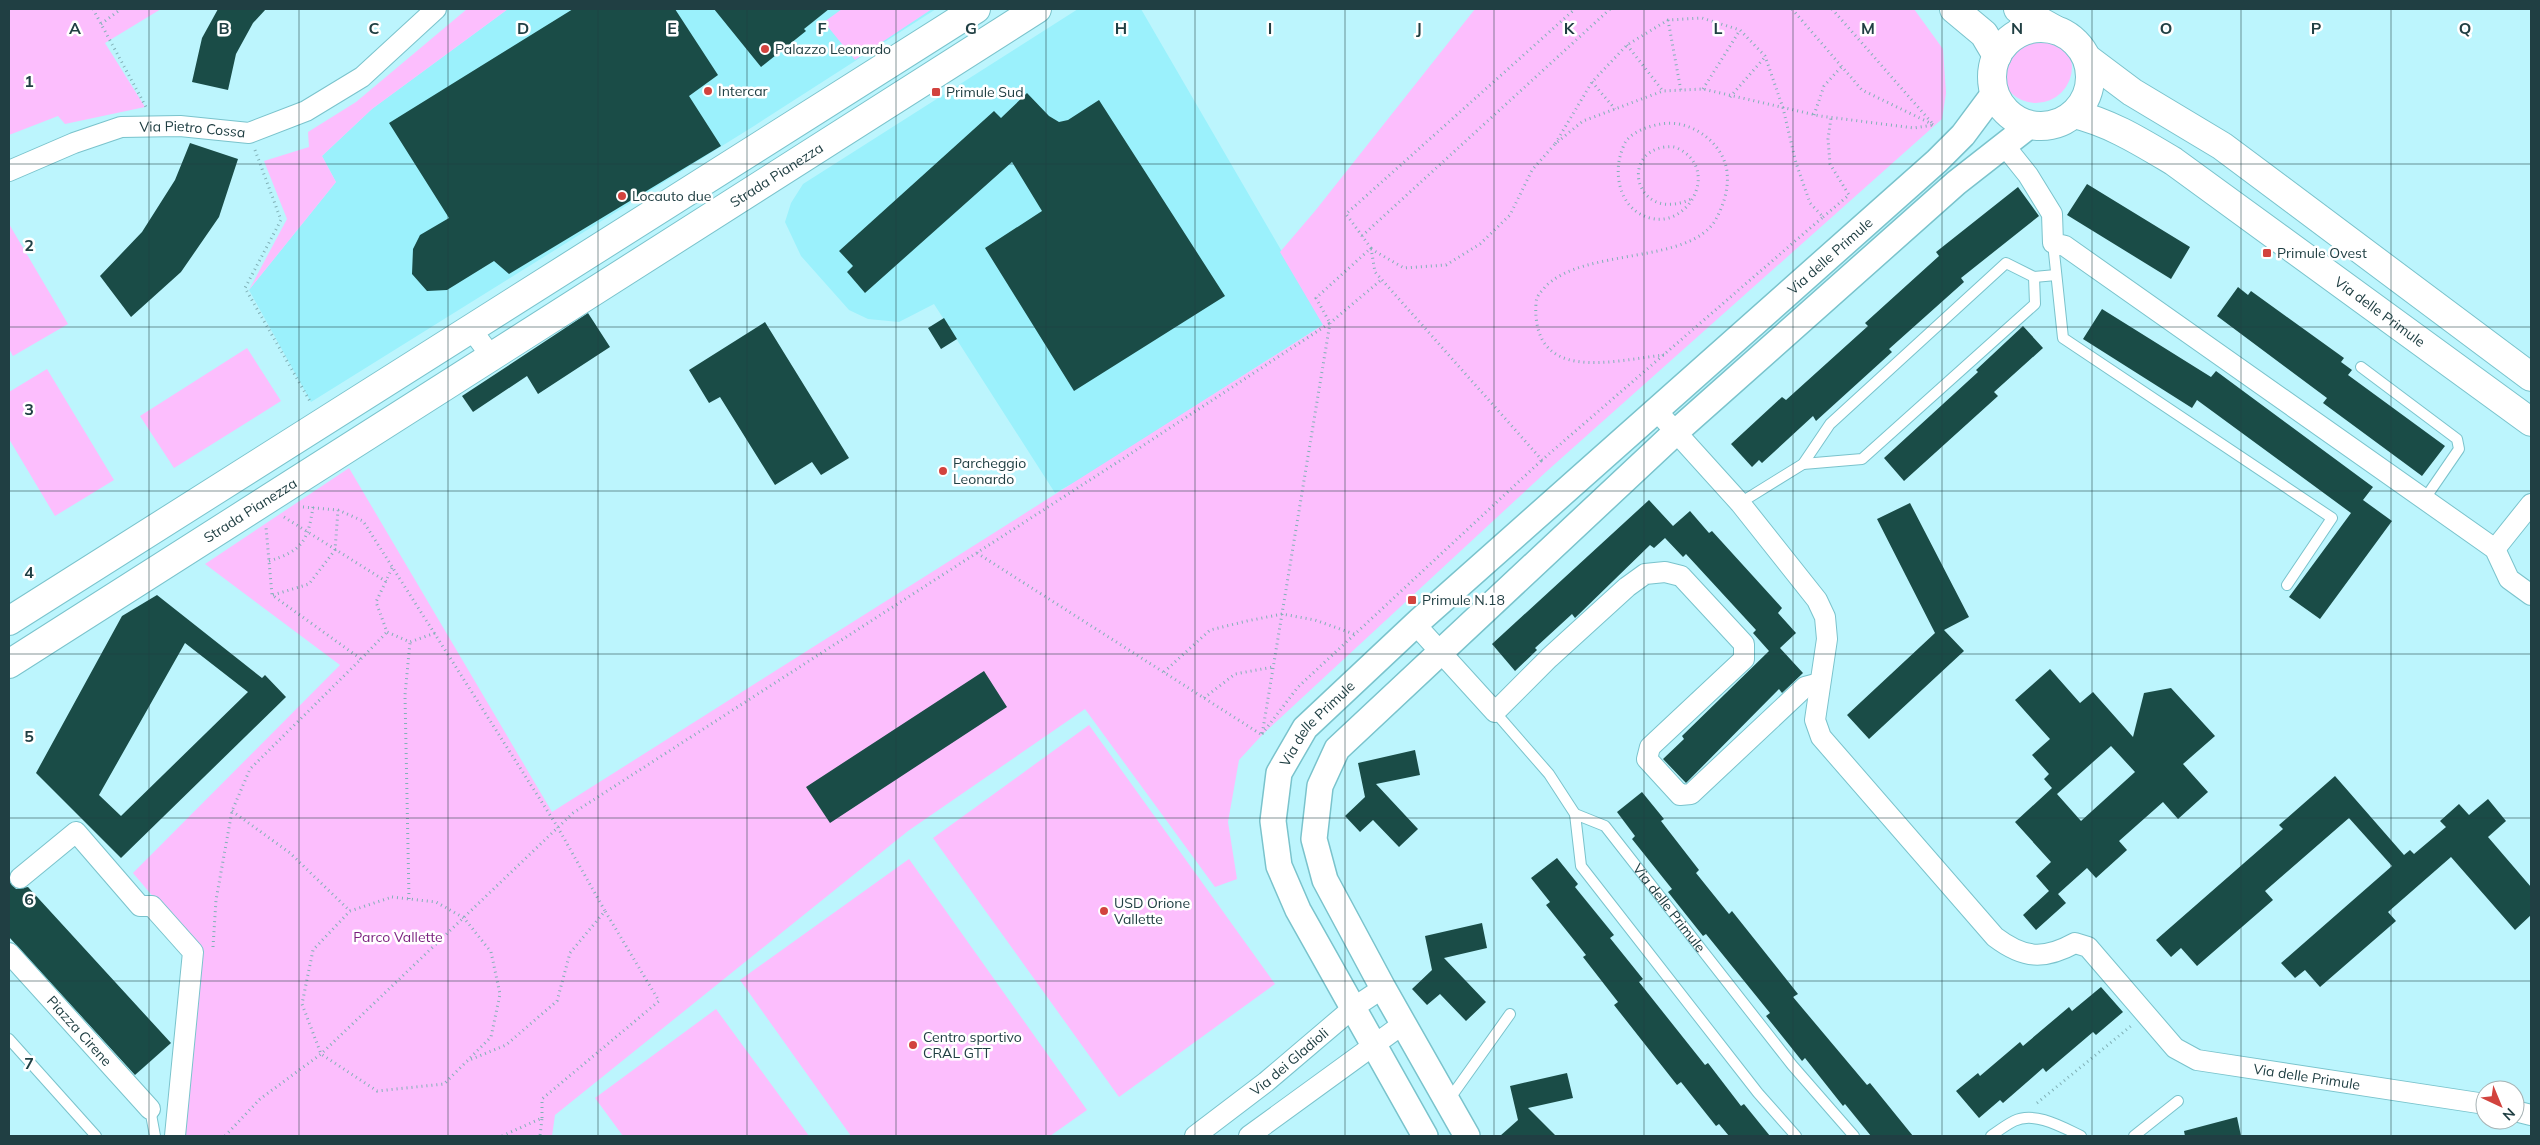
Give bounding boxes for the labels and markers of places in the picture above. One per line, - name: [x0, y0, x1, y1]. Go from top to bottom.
- place label: Palazzo Leonardo: [775, 40, 891, 58]
- marker: Palazzo Leonardo: [759, 43, 771, 55]
- place label: Intercar: [718, 82, 769, 100]
- place label: Primule Sud: [946, 83, 1024, 101]
- marker: Intercar: [702, 85, 714, 97]
- marker: Primule Sud: [930, 86, 942, 98]
- place label: Locauto due: [632, 187, 711, 205]
- marker: Locauto due: [616, 190, 628, 202]
- place label: Primule Ovest: [2277, 244, 2367, 262]
- marker: Primule Ovest: [2261, 247, 2273, 259]
- place label: Parcheggio Leonardo: [953, 454, 1026, 488]
- marker: Parcheggio Leonardo: [937, 465, 949, 477]
- place label: Primule N.18: [1422, 591, 1505, 609]
- marker: Primule N.18: [1406, 594, 1418, 606]
- place label: USD Orione Vallette: [1114, 894, 1190, 928]
- marker: USD Orione Vallette: [1098, 905, 1110, 917]
- place label: Centro sportivo CRAL GTT: [923, 1028, 1022, 1062]
- marker: Centro sportivo CRAL GTT: [907, 1039, 919, 1051]

